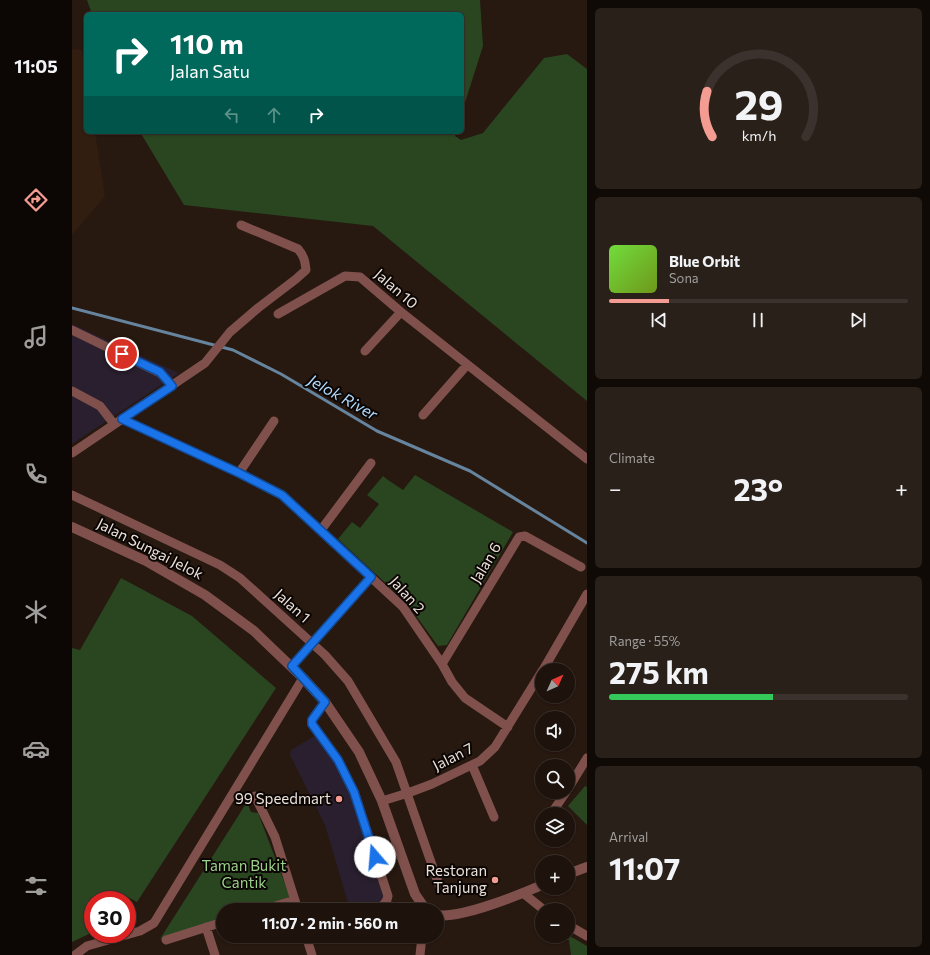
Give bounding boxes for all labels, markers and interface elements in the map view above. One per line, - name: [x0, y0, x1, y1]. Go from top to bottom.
- text: 110 m: [170, 26, 244, 60]
- icon: right: [104, 28, 156, 80]
- text: 11:05: [14, 55, 58, 77]
- text: Jalan Satu: [170, 60, 250, 82]
- text: 29: [734, 78, 783, 129]
- icon: left: [221, 104, 243, 126]
- icon: ahead: [263, 104, 285, 126]
- icon: right: [305, 104, 327, 126]
- text: km/h: [741, 125, 776, 143]
- icon: directions: [22, 186, 50, 214]
- text: Blue Orbit: [669, 252, 740, 270]
- street label: Jalan 10: [371, 265, 422, 312]
- text: Sona: [669, 270, 699, 286]
- icon: previous: [648, 309, 670, 331]
- icon: pause: [747, 309, 769, 331]
- icon: next: [847, 309, 869, 331]
- icon: music: [22, 323, 50, 351]
- pin: [105, 337, 139, 371]
- icon: arrive: [111, 343, 133, 365]
- water label: Jelok River: [304, 369, 382, 424]
- text: Climate: [609, 450, 655, 466]
- icon: phone: [22, 460, 50, 488]
- text: 23°: [734, 470, 783, 507]
- text: −: [609, 475, 622, 502]
- text: +: [895, 475, 908, 502]
- street label: Jalan Sungai Jelok: [94, 514, 207, 583]
- street label: Jalan 6: [466, 539, 504, 586]
- street label: Jalan 2: [386, 572, 429, 617]
- street label: Jalan 1: [271, 585, 314, 626]
- icon: climate: [22, 598, 50, 626]
- text: Range · 55%: [609, 633, 680, 649]
- text: 275 km: [609, 653, 709, 690]
- north arrow: [535, 663, 575, 703]
- map controls: [535, 663, 575, 943]
- button: sound: [535, 711, 575, 751]
- icon: car: [22, 735, 50, 763]
- street label: Jalan 7: [429, 738, 476, 774]
- button: search: [535, 759, 575, 799]
- place label: 99 Speedmart: [235, 789, 331, 807]
- marker: 99 Speedmart: [334, 794, 344, 804]
- button: layers: [535, 807, 575, 847]
- text: Arrival: [609, 829, 648, 845]
- position arrow: [354, 836, 396, 878]
- text: 11:07: [609, 849, 680, 886]
- button: +: [535, 855, 575, 895]
- park label: Taman Bukit Cantik: [202, 856, 286, 891]
- place label: Restoran Tanjung: [425, 861, 487, 896]
- icon: filters: [22, 872, 50, 900]
- marker: Restoran Tanjung: [490, 875, 500, 885]
- speed limit sign: 30: [84, 891, 136, 943]
- button: −: [535, 903, 575, 943]
- text: 11:07 · 2 min · 560 m: [262, 914, 398, 932]

